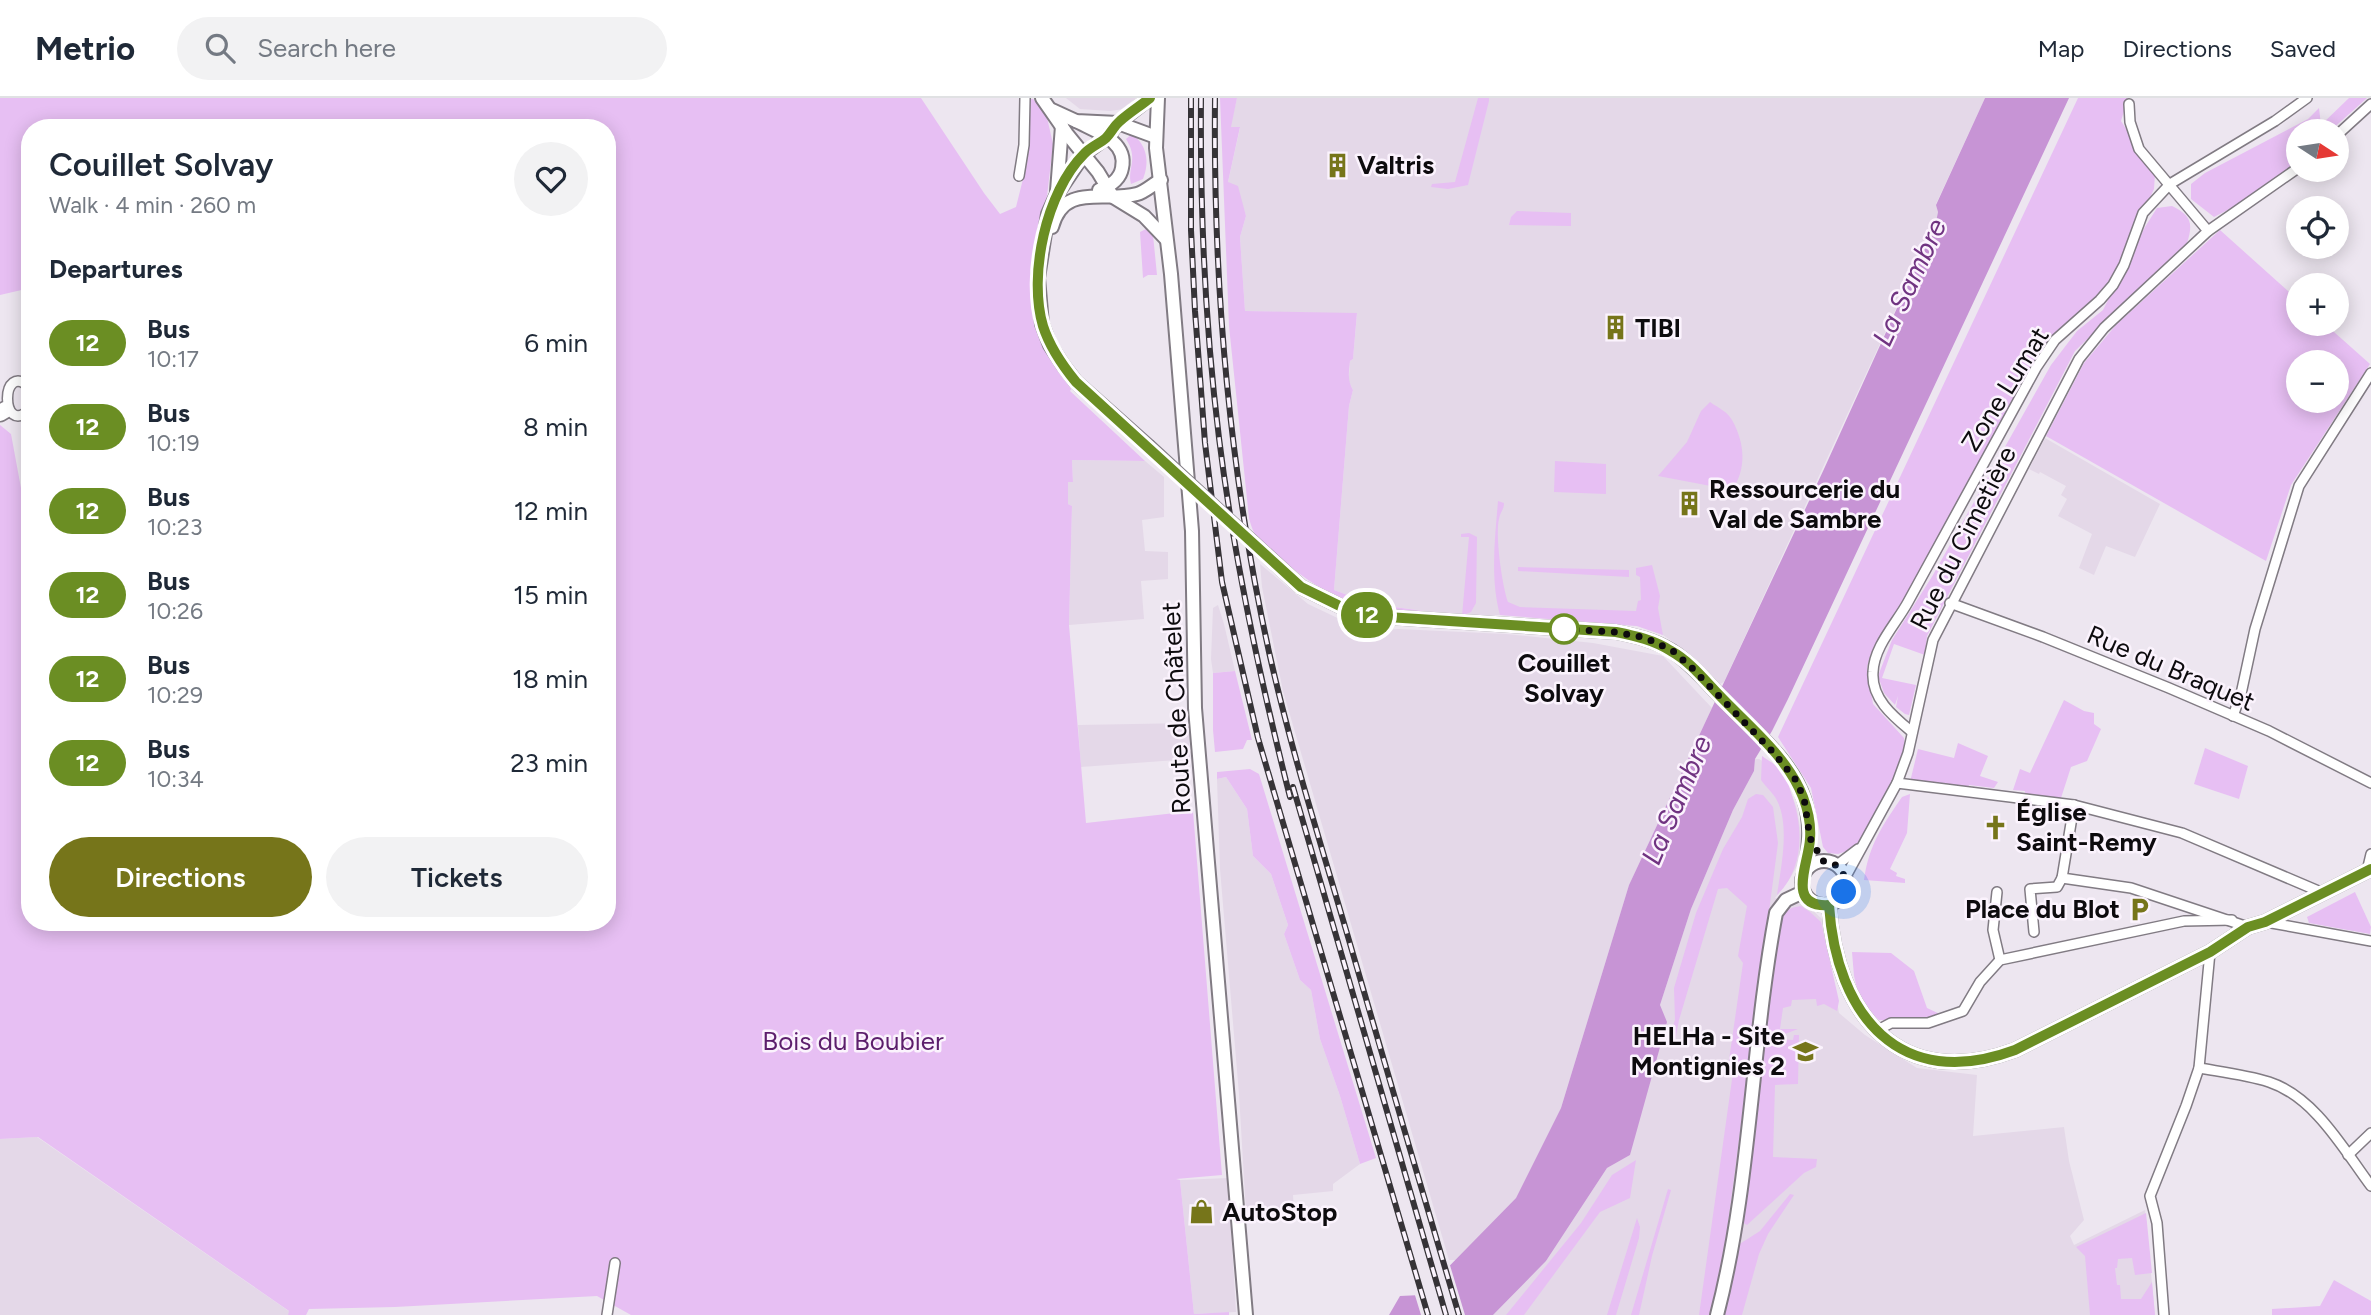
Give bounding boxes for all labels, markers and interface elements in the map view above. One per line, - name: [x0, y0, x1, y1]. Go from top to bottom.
- search box: [177, 17, 667, 80]
- text: Metrio: [35, 29, 135, 68]
- icon: search: [201, 29, 239, 67]
- text: Search here: [257, 32, 396, 64]
- text: Map: [2038, 34, 2084, 63]
- text: Directions: [2122, 34, 2232, 63]
- text: Saved: [2270, 34, 2336, 63]
- north arrow: [2286, 119, 2348, 182]
- map controls: [2286, 119, 2349, 413]
- button: heart: [514, 142, 588, 216]
- text: Couillet Solvay: [49, 145, 273, 184]
- place label: Valtris: [1357, 149, 1434, 181]
- building icon: Valtris: [1323, 151, 1351, 179]
- text: Walk · 4 min · 260 m: [49, 191, 256, 219]
- button: locate: [2286, 196, 2349, 259]
- water label: La Sambre: [1865, 213, 1953, 351]
- text: Departures: [49, 253, 183, 285]
- button: +: [2286, 273, 2349, 336]
- place label: TIBI: [1635, 312, 1681, 344]
- text: Bus: [147, 313, 190, 345]
- building icon: TIBI: [1601, 314, 1629, 342]
- street label: Zone Lumat: [1954, 321, 2056, 457]
- text: 6 min: [524, 327, 588, 359]
- text: 12: [75, 328, 100, 357]
- text: 10:17: [147, 345, 199, 373]
- button: −: [2286, 350, 2349, 413]
- text: Bus: [147, 397, 190, 429]
- text: 8 min: [523, 411, 588, 443]
- text: 12: [75, 412, 100, 441]
- text: 10:19: [147, 429, 200, 457]
- street label: Rue du Cimetière: [1903, 441, 2023, 635]
- place label: Ressourcerie du Val de Sambre: [1709, 473, 1900, 535]
- text: Bus: [147, 481, 190, 513]
- building icon: Ressourcerie du Val de Sambre: [1675, 490, 1703, 518]
- text: 12 min: [514, 495, 588, 527]
- text: 12: [75, 496, 100, 525]
- text: 10:23: [147, 513, 202, 541]
- text: Bus: [147, 565, 190, 597]
- text: 15 min: [513, 579, 588, 611]
- text: 12: [75, 580, 100, 609]
- line badge: 12: [1336, 592, 1398, 638]
- text: 10:26: [147, 597, 203, 625]
- text: 12: [1355, 600, 1379, 629]
- street label: Route de Châtelet: [1154, 601, 1198, 815]
- marker: Couillet Solvay: [1549, 614, 1579, 644]
- street label: Rue du Braquet: [2082, 618, 2260, 718]
- place label: Couillet Solvay: [1517, 647, 1611, 709]
- text: Bus: [147, 649, 190, 681]
- text: 18 min: [512, 663, 588, 695]
- text: 12: [75, 664, 100, 693]
- text: 10:29: [147, 681, 203, 709]
- water label: La Sambre: [1634, 730, 1718, 870]
- text: Bus: [147, 733, 190, 765]
- text: 23 min: [510, 747, 588, 779]
- text: 12: [75, 748, 100, 777]
- text: 10:34: [147, 765, 204, 793]
- place label: Église Saint-Remy: [2016, 796, 2157, 858]
- church icon: Église Saint-Remy: [1982, 813, 2010, 841]
- button: Directions: [49, 837, 312, 917]
- button: Tickets: [326, 837, 588, 917]
- your location: [1826, 874, 1861, 909]
- place label: Place du Blot: [1965, 893, 2120, 925]
- parking icon: Place du Blot: [2126, 895, 2154, 923]
- place label: HELHa - Site Montignies 2: [1631, 1020, 1785, 1082]
- park label: Bois du Boubier: [762, 1025, 944, 1057]
- school or university icon: HELHa - Site Montignies 2: [1791, 1037, 1819, 1065]
- place label: AutoStop: [1222, 1196, 1337, 1228]
- shop icon: AutoStop: [1188, 1198, 1216, 1226]

